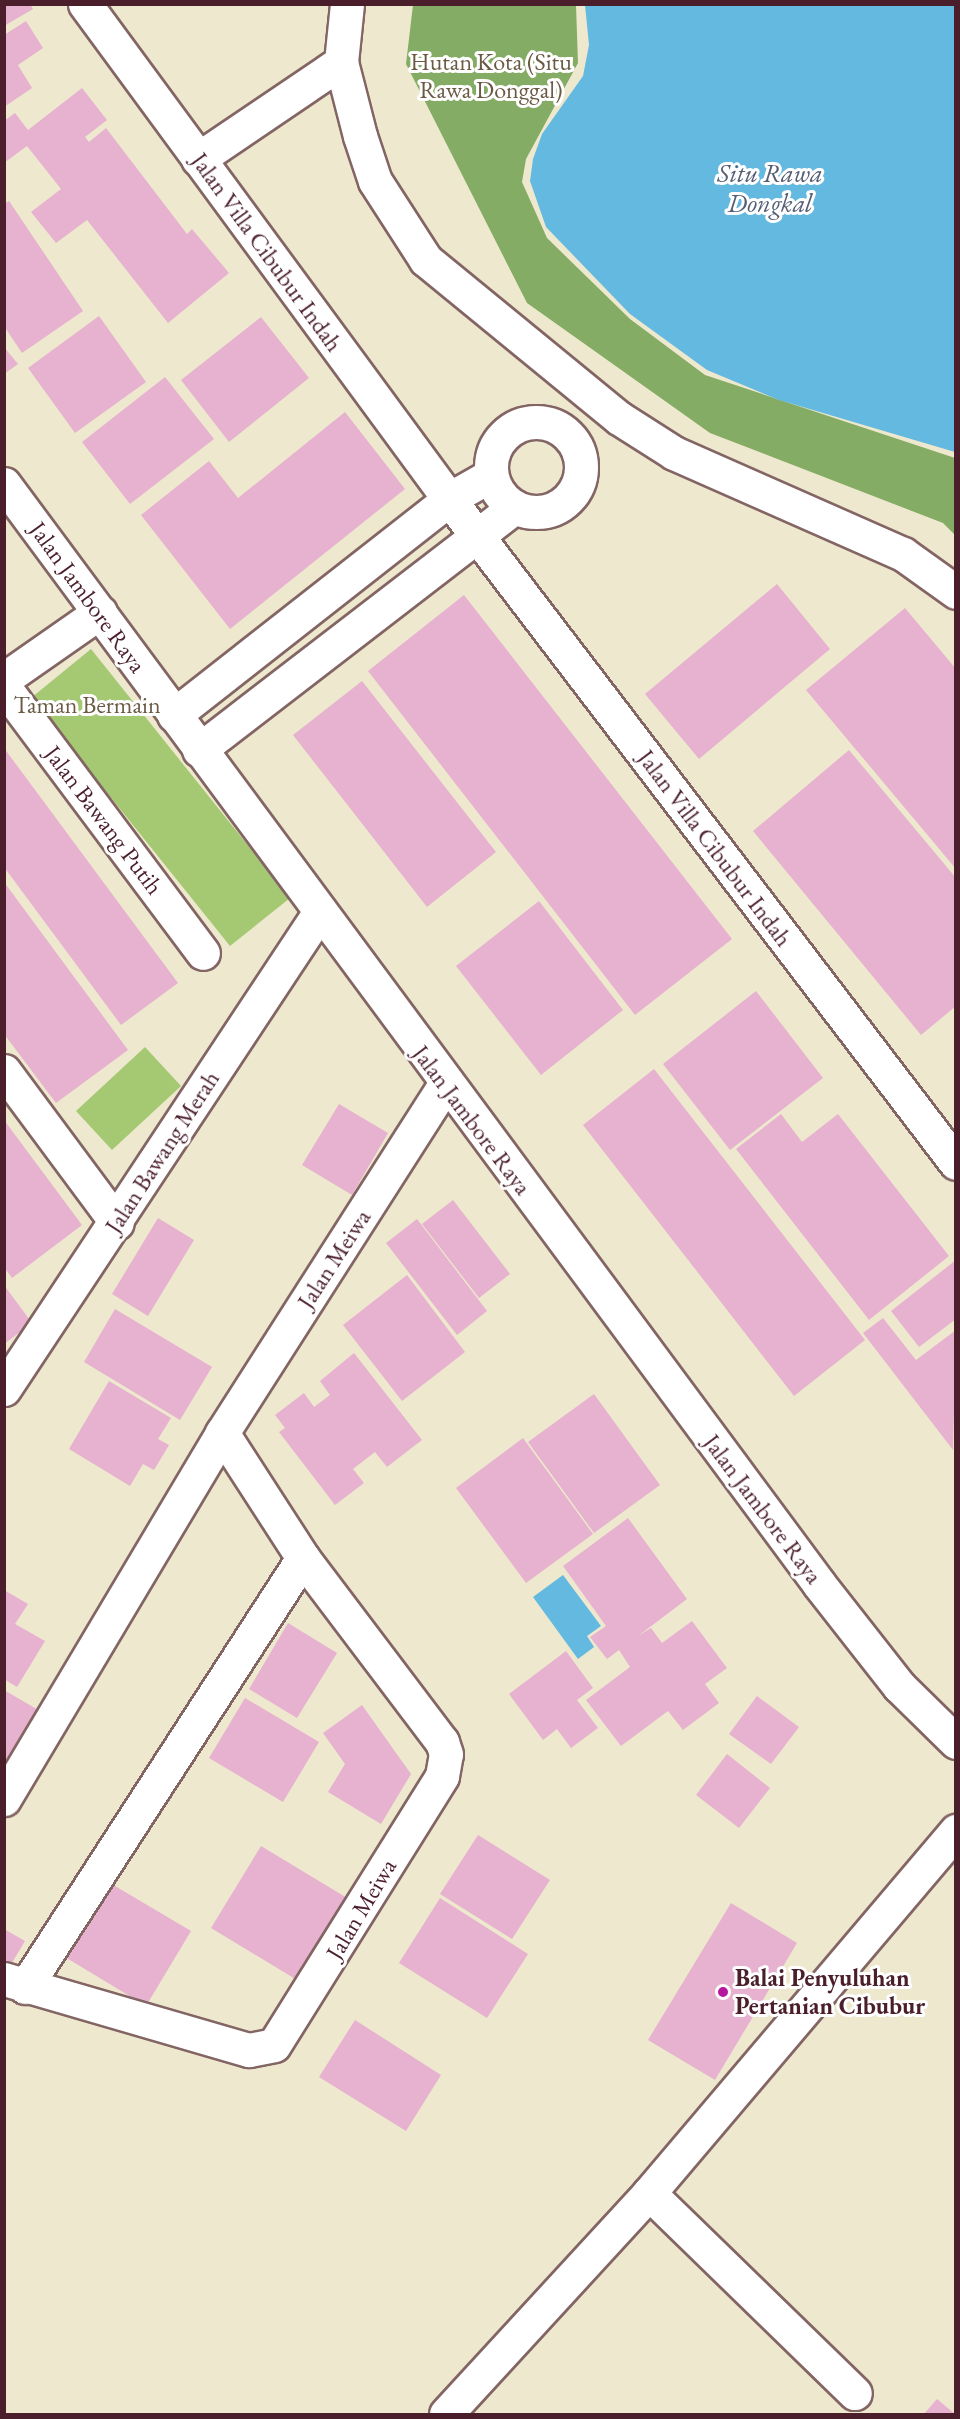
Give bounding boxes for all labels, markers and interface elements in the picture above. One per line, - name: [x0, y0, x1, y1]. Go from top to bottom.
- park label: Hutan Kota (Situ Rawa Donggal): [410, 48, 572, 104]
- street label: Jalan Villa Cibubur Indah: [185, 147, 349, 357]
- water label: Situ Rawa Dongkal: [717, 158, 823, 219]
- street label: Jalan Jambore Raya: [24, 516, 152, 678]
- park label: Taman Bermain: [13, 691, 161, 719]
- street label: Jalan Bawang Putih: [39, 740, 169, 900]
- street label: Jalan Villa Cibubur Indah: [632, 744, 798, 952]
- street label: Jalan Jambore Raya: [406, 1040, 538, 1200]
- street label: Jalan Bawang Merah: [99, 1065, 225, 1239]
- street label: Jalan Meiwa: [291, 1204, 377, 1314]
- street label: Jalan Jambore Raya: [697, 1429, 829, 1589]
- street label: Jalan Meiwa: [320, 1853, 402, 1965]
- place label: Balai Penyuluhan Pertanian Cibubur: [735, 1964, 925, 2020]
- marker: Balai Penyuluhan Pertanian Cibubur: [716, 1985, 730, 1999]

